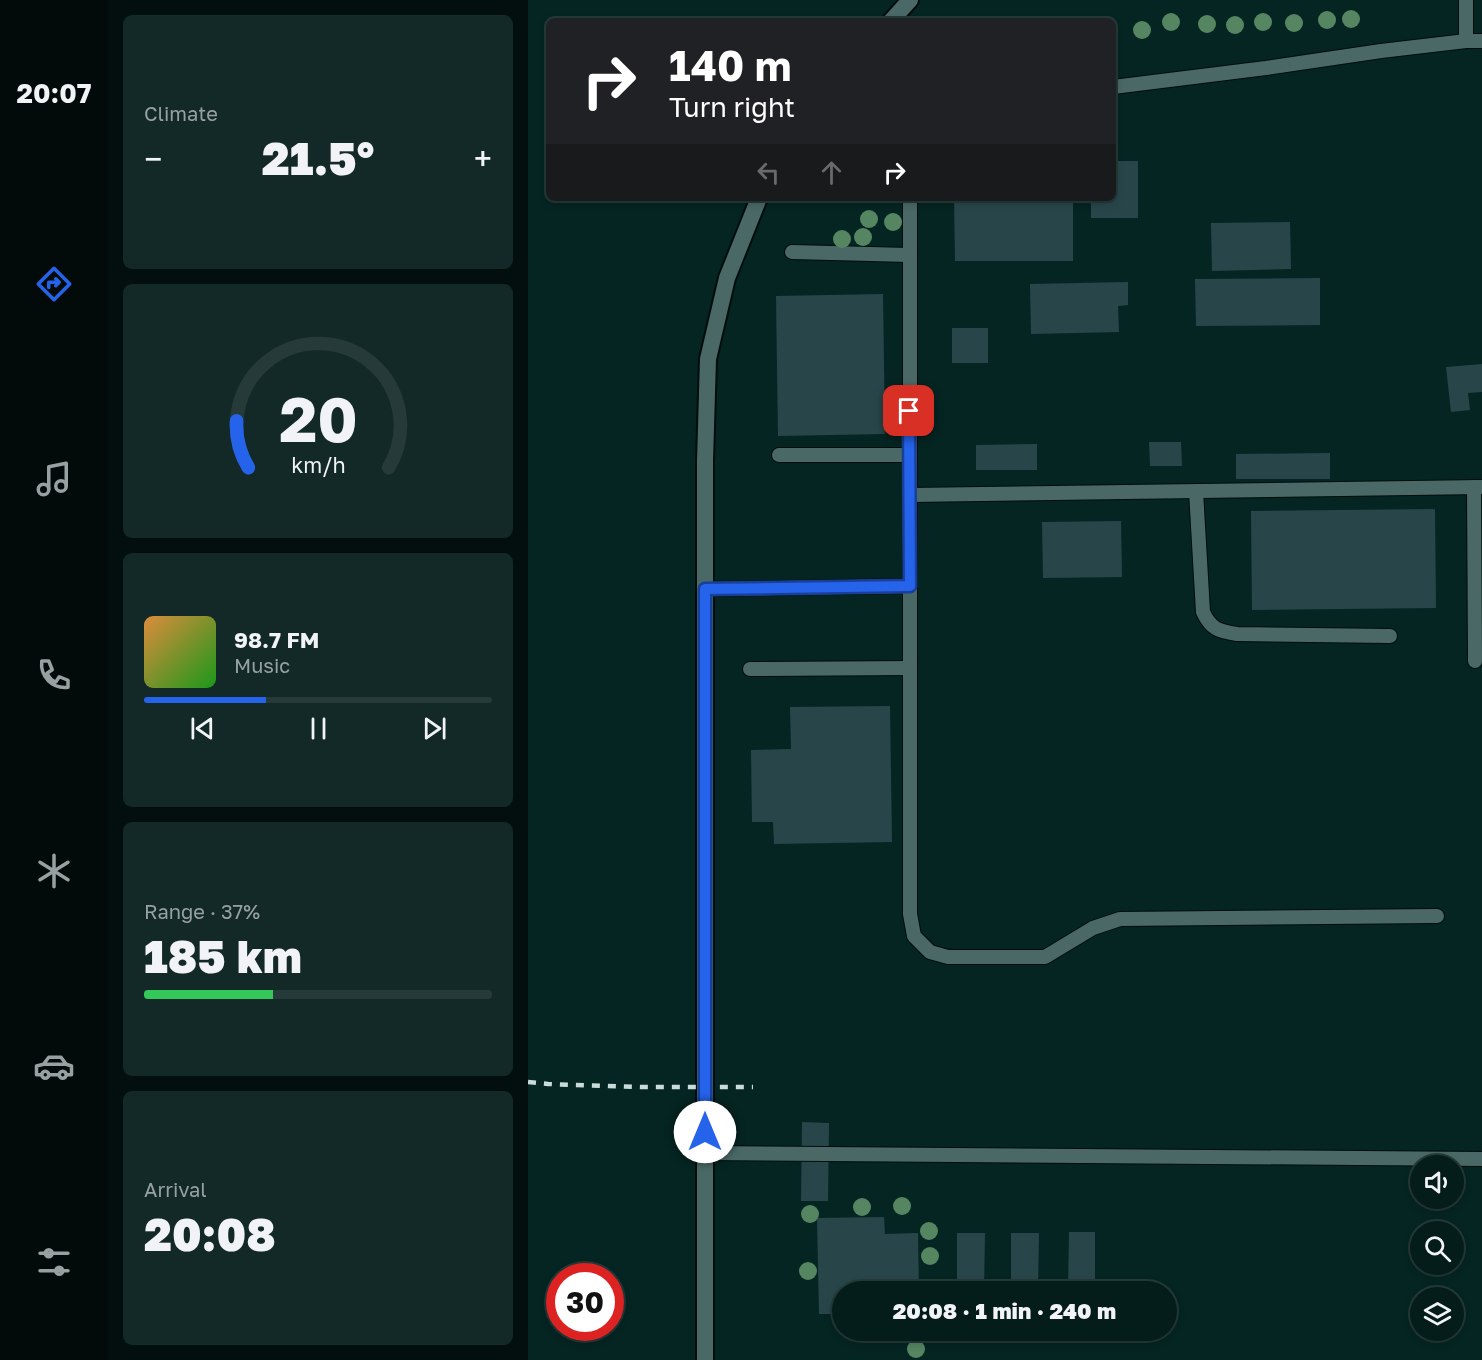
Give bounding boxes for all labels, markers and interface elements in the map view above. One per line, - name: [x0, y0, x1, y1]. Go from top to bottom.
- text: 140 m: [669, 40, 791, 90]
- icon: right: [570, 42, 648, 120]
- text: 20:07: [17, 77, 91, 109]
- text: Turn right: [669, 91, 795, 123]
- text: Climate: [144, 101, 218, 125]
- text: 21.5°: [262, 131, 374, 185]
- text: −: [144, 139, 162, 178]
- text: +: [474, 139, 492, 178]
- icon: left: [752, 156, 785, 189]
- icon: ahead: [815, 156, 848, 189]
- icon: right: [878, 156, 911, 189]
- icon: directions: [33, 263, 75, 305]
- text: 20: [279, 381, 357, 456]
- pin: [883, 385, 934, 436]
- icon: arrive: [892, 394, 925, 427]
- text: km/h: [291, 452, 345, 478]
- icon: music: [33, 458, 75, 500]
- text: 98.7 FM: [234, 626, 319, 653]
- text: Music: [234, 653, 290, 677]
- icon: phone: [33, 654, 75, 696]
- icon: previous: [186, 712, 219, 745]
- icon: pause: [302, 712, 335, 745]
- icon: next: [418, 712, 451, 745]
- icon: climate: [33, 850, 75, 892]
- text: Range · 37%: [144, 899, 260, 923]
- text: 185 km: [144, 929, 302, 983]
- icon: car: [33, 1045, 75, 1087]
- position arrow: [673, 1100, 737, 1164]
- map controls: [1410, 1155, 1464, 1341]
- button: sound: [1410, 1155, 1464, 1209]
- text: Arrival: [144, 1177, 207, 1201]
- text: 20:08: [144, 1207, 276, 1261]
- button: search: [1410, 1221, 1464, 1275]
- icon: filters: [33, 1241, 75, 1283]
- speed limit sign: 30: [546, 1263, 624, 1341]
- button: layers: [1410, 1287, 1464, 1341]
- text: 20:08 · 1 min · 240 m: [893, 1297, 1116, 1324]

